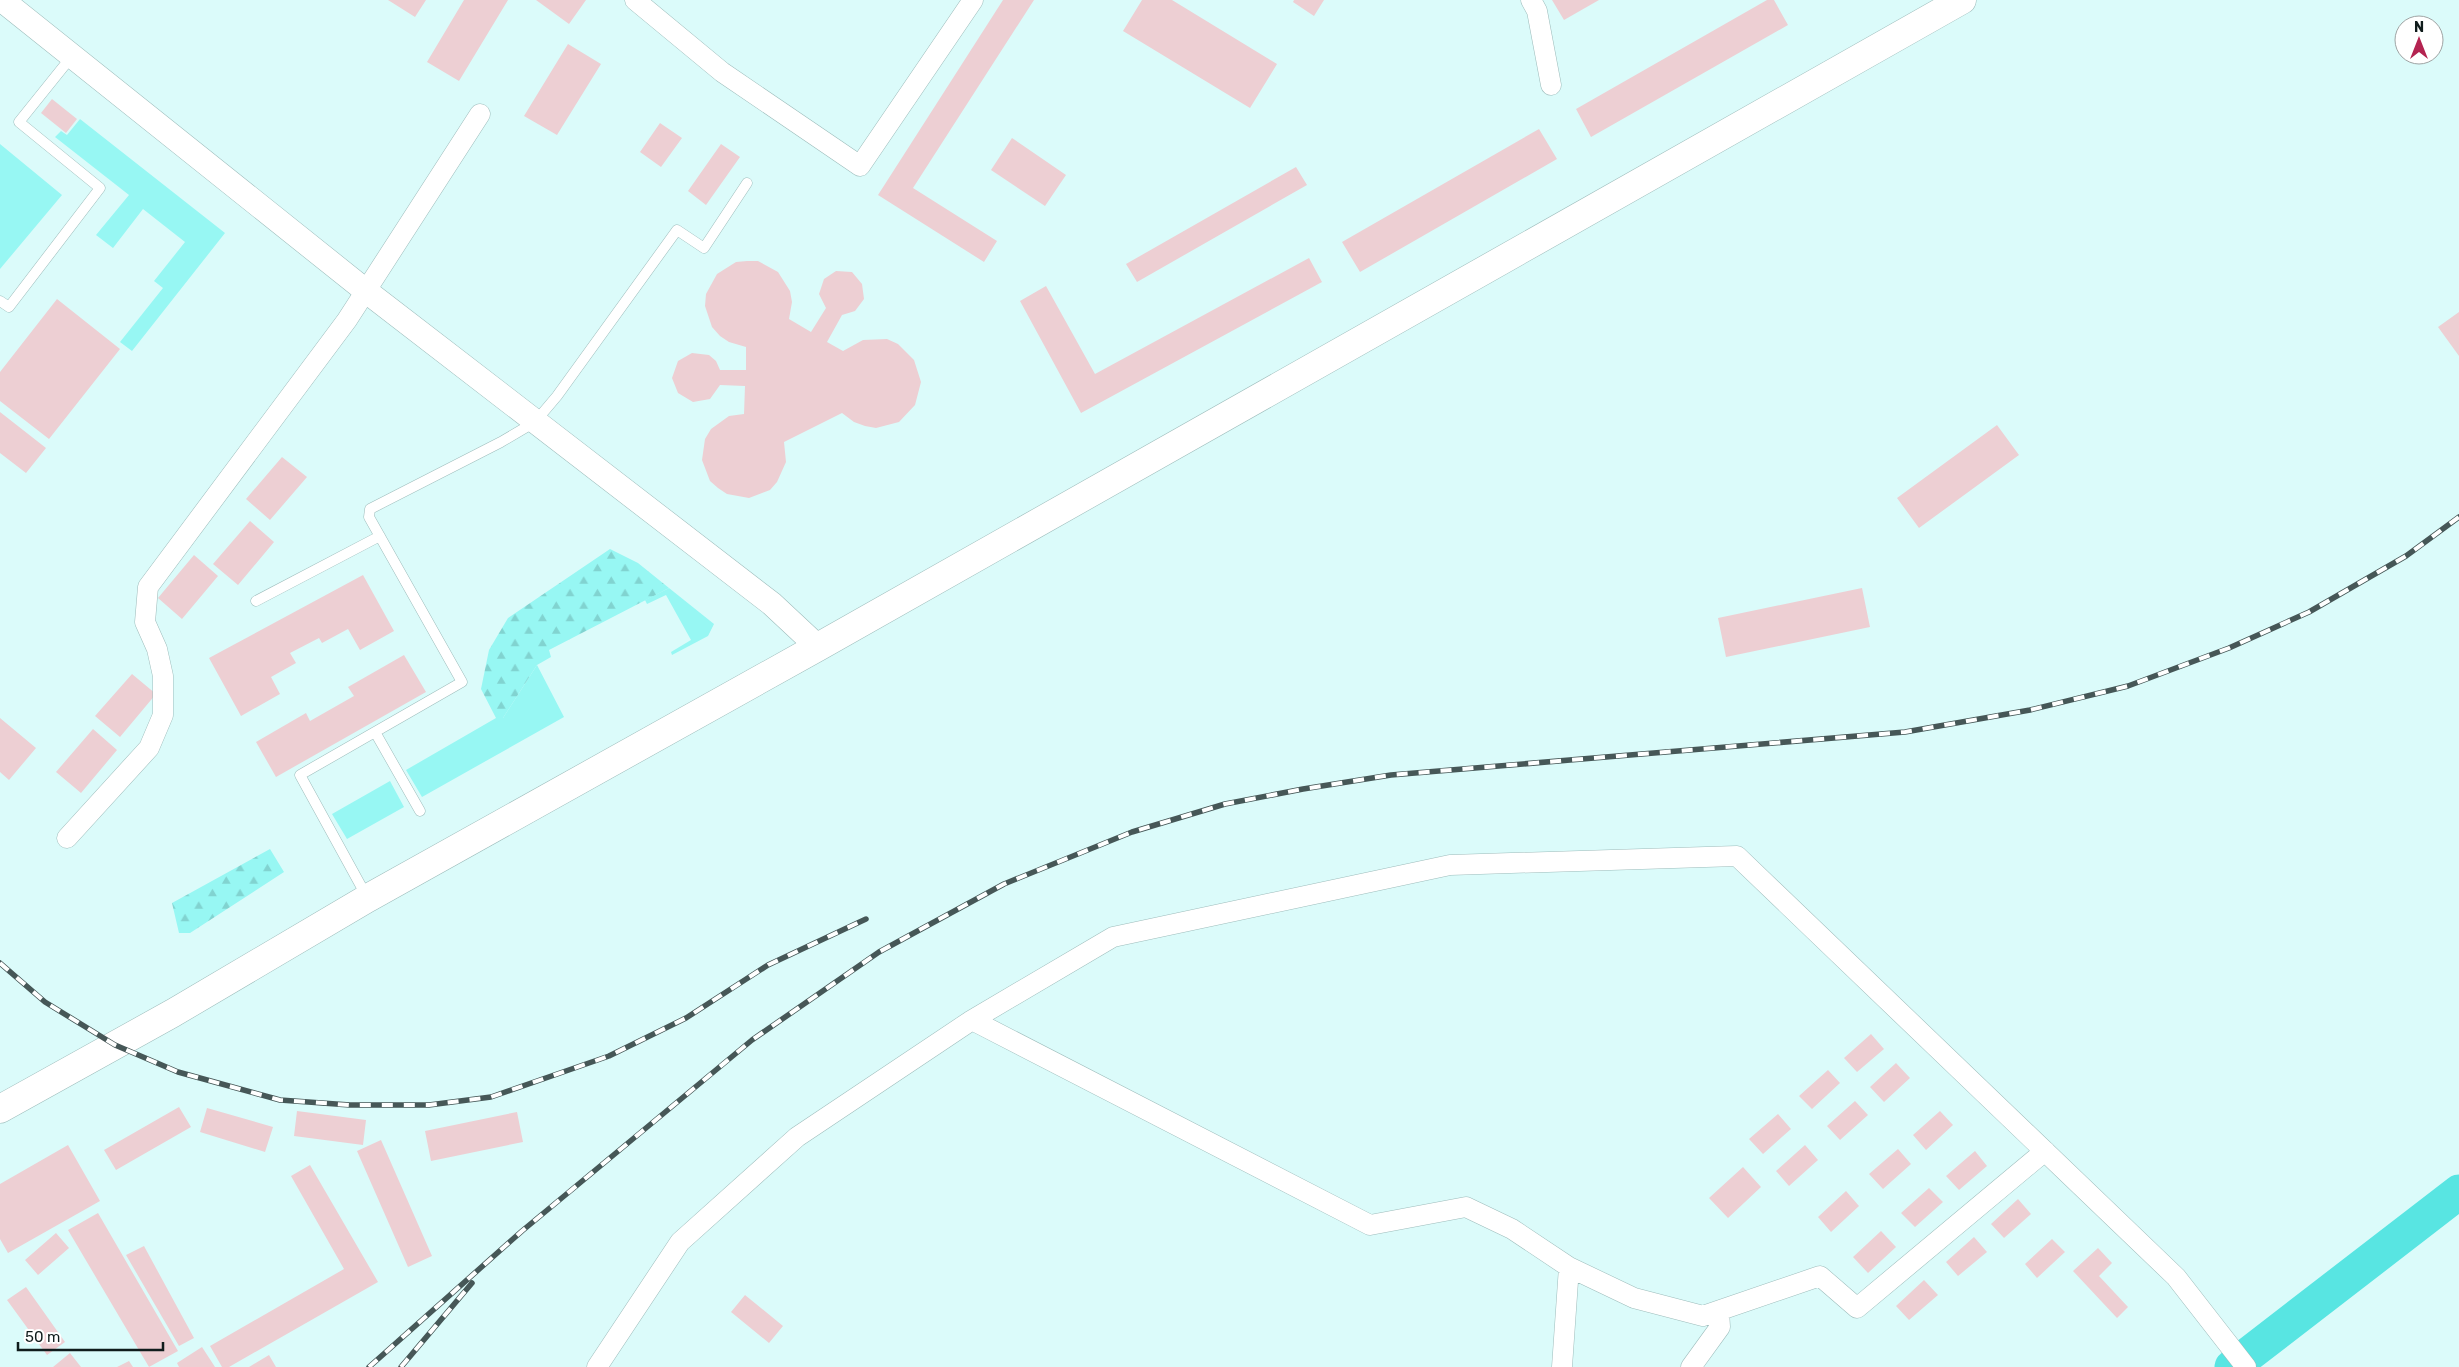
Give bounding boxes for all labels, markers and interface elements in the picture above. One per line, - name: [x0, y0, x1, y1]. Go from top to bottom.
- north arrow: [2394, 15, 2444, 65]
- text: N: [2414, 19, 2424, 36]
- scale bar: [18, 1320, 162, 1352]
- text: 50 m: [25, 1328, 60, 1346]

